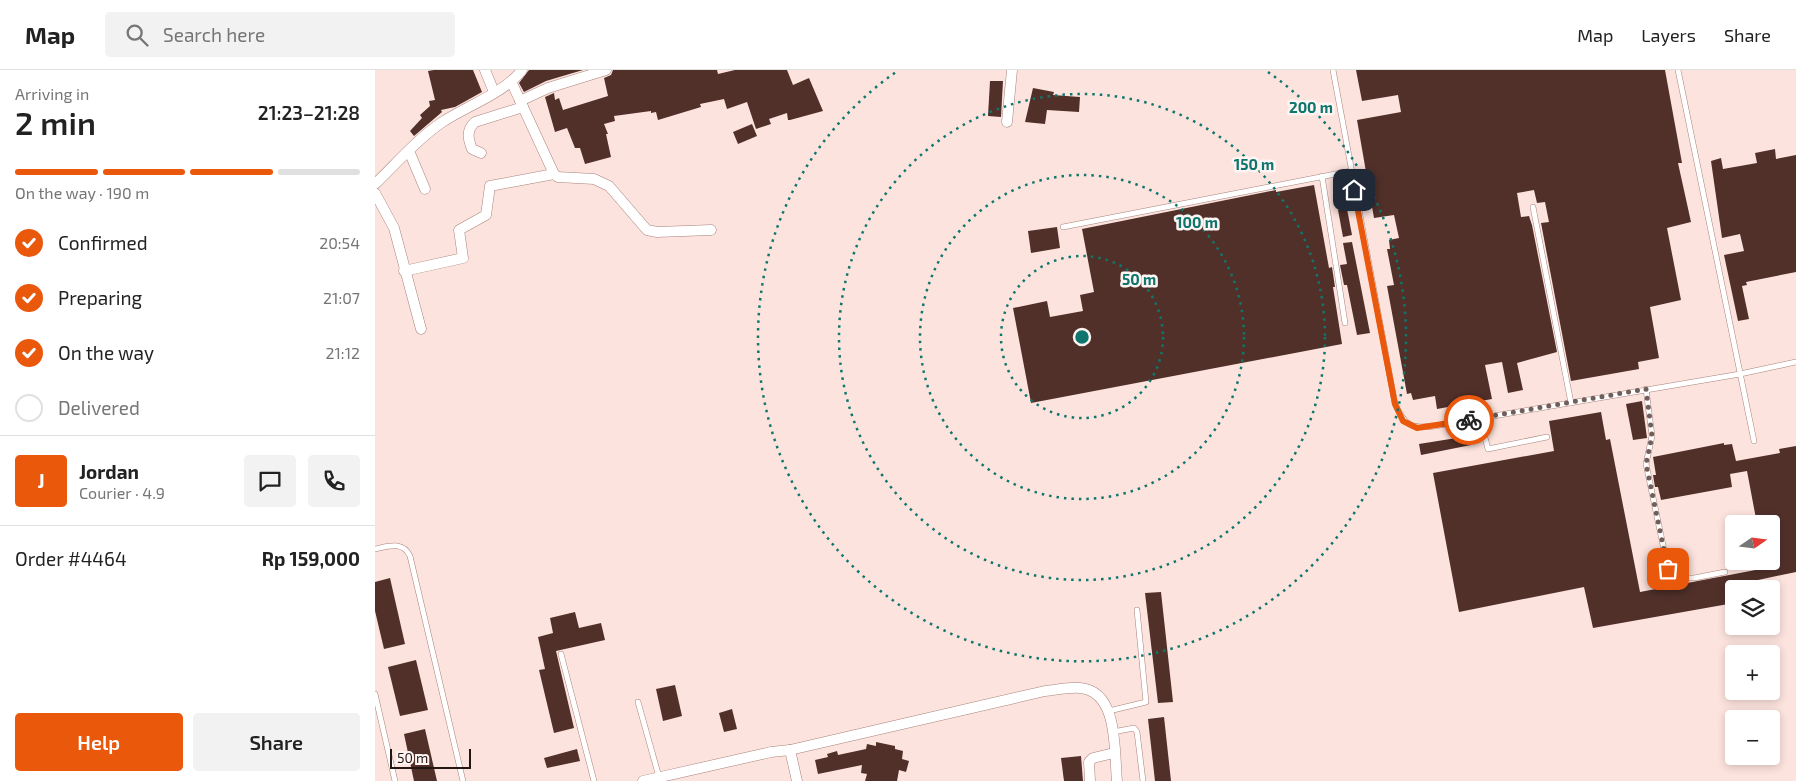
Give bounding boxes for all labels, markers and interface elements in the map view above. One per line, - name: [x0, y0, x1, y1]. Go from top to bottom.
- search box: [105, 12, 455, 57]
- text: Map: [25, 20, 75, 49]
- icon: search: [123, 21, 151, 49]
- text: Search here: [163, 23, 265, 46]
- text: Map: [1577, 24, 1613, 46]
- text: Layers: [1641, 24, 1696, 46]
- text: Share: [1724, 24, 1771, 46]
- text: Arriving in: [15, 84, 89, 103]
- text: 200 m: [1289, 98, 1333, 116]
- text: 21:23–21:28: [258, 101, 360, 124]
- text: 2 min: [15, 103, 96, 141]
- text: 150 m: [1234, 155, 1274, 173]
- pin: [1333, 169, 1375, 211]
- icon: home: [1340, 176, 1368, 204]
- text: On the way · 190 m: [15, 183, 149, 202]
- text: 100 m: [1176, 213, 1218, 231]
- icon: check: [15, 229, 43, 257]
- text: Confirmed: [58, 231, 148, 254]
- text: 20:54: [319, 233, 360, 252]
- text: 50 m: [1122, 270, 1156, 288]
- icon: check: [15, 284, 43, 312]
- text: Preparing: [58, 286, 142, 309]
- text: 21:07: [323, 288, 360, 307]
- centre of rings: [1073, 328, 1091, 346]
- icon: check: [15, 339, 43, 367]
- text: On the way: [58, 341, 154, 364]
- text: 21:12: [326, 343, 360, 362]
- courier: [1444, 395, 1494, 445]
- text: Delivered: [58, 396, 140, 419]
- icon: bike: [1455, 406, 1483, 434]
- button: chat: [244, 455, 296, 507]
- button: phone: [308, 455, 360, 507]
- text: Jordan: [79, 460, 139, 483]
- text: J: [37, 469, 45, 492]
- text: Courier · 4.9: [79, 483, 165, 502]
- north arrow: [1725, 515, 1780, 570]
- map controls: [1725, 515, 1780, 765]
- text: Order #4464: [15, 547, 127, 570]
- text: Rp 159,000: [262, 547, 360, 570]
- pin: [1647, 548, 1689, 590]
- icon: bag: [1654, 555, 1682, 583]
- button: layers: [1725, 580, 1780, 635]
- button: +: [1725, 645, 1780, 700]
- button: −: [1725, 710, 1780, 765]
- button: Help: [15, 713, 183, 771]
- button: Share: [193, 713, 360, 771]
- scale bar: [390, 746, 471, 769]
- text: 50 m: [397, 749, 428, 766]

